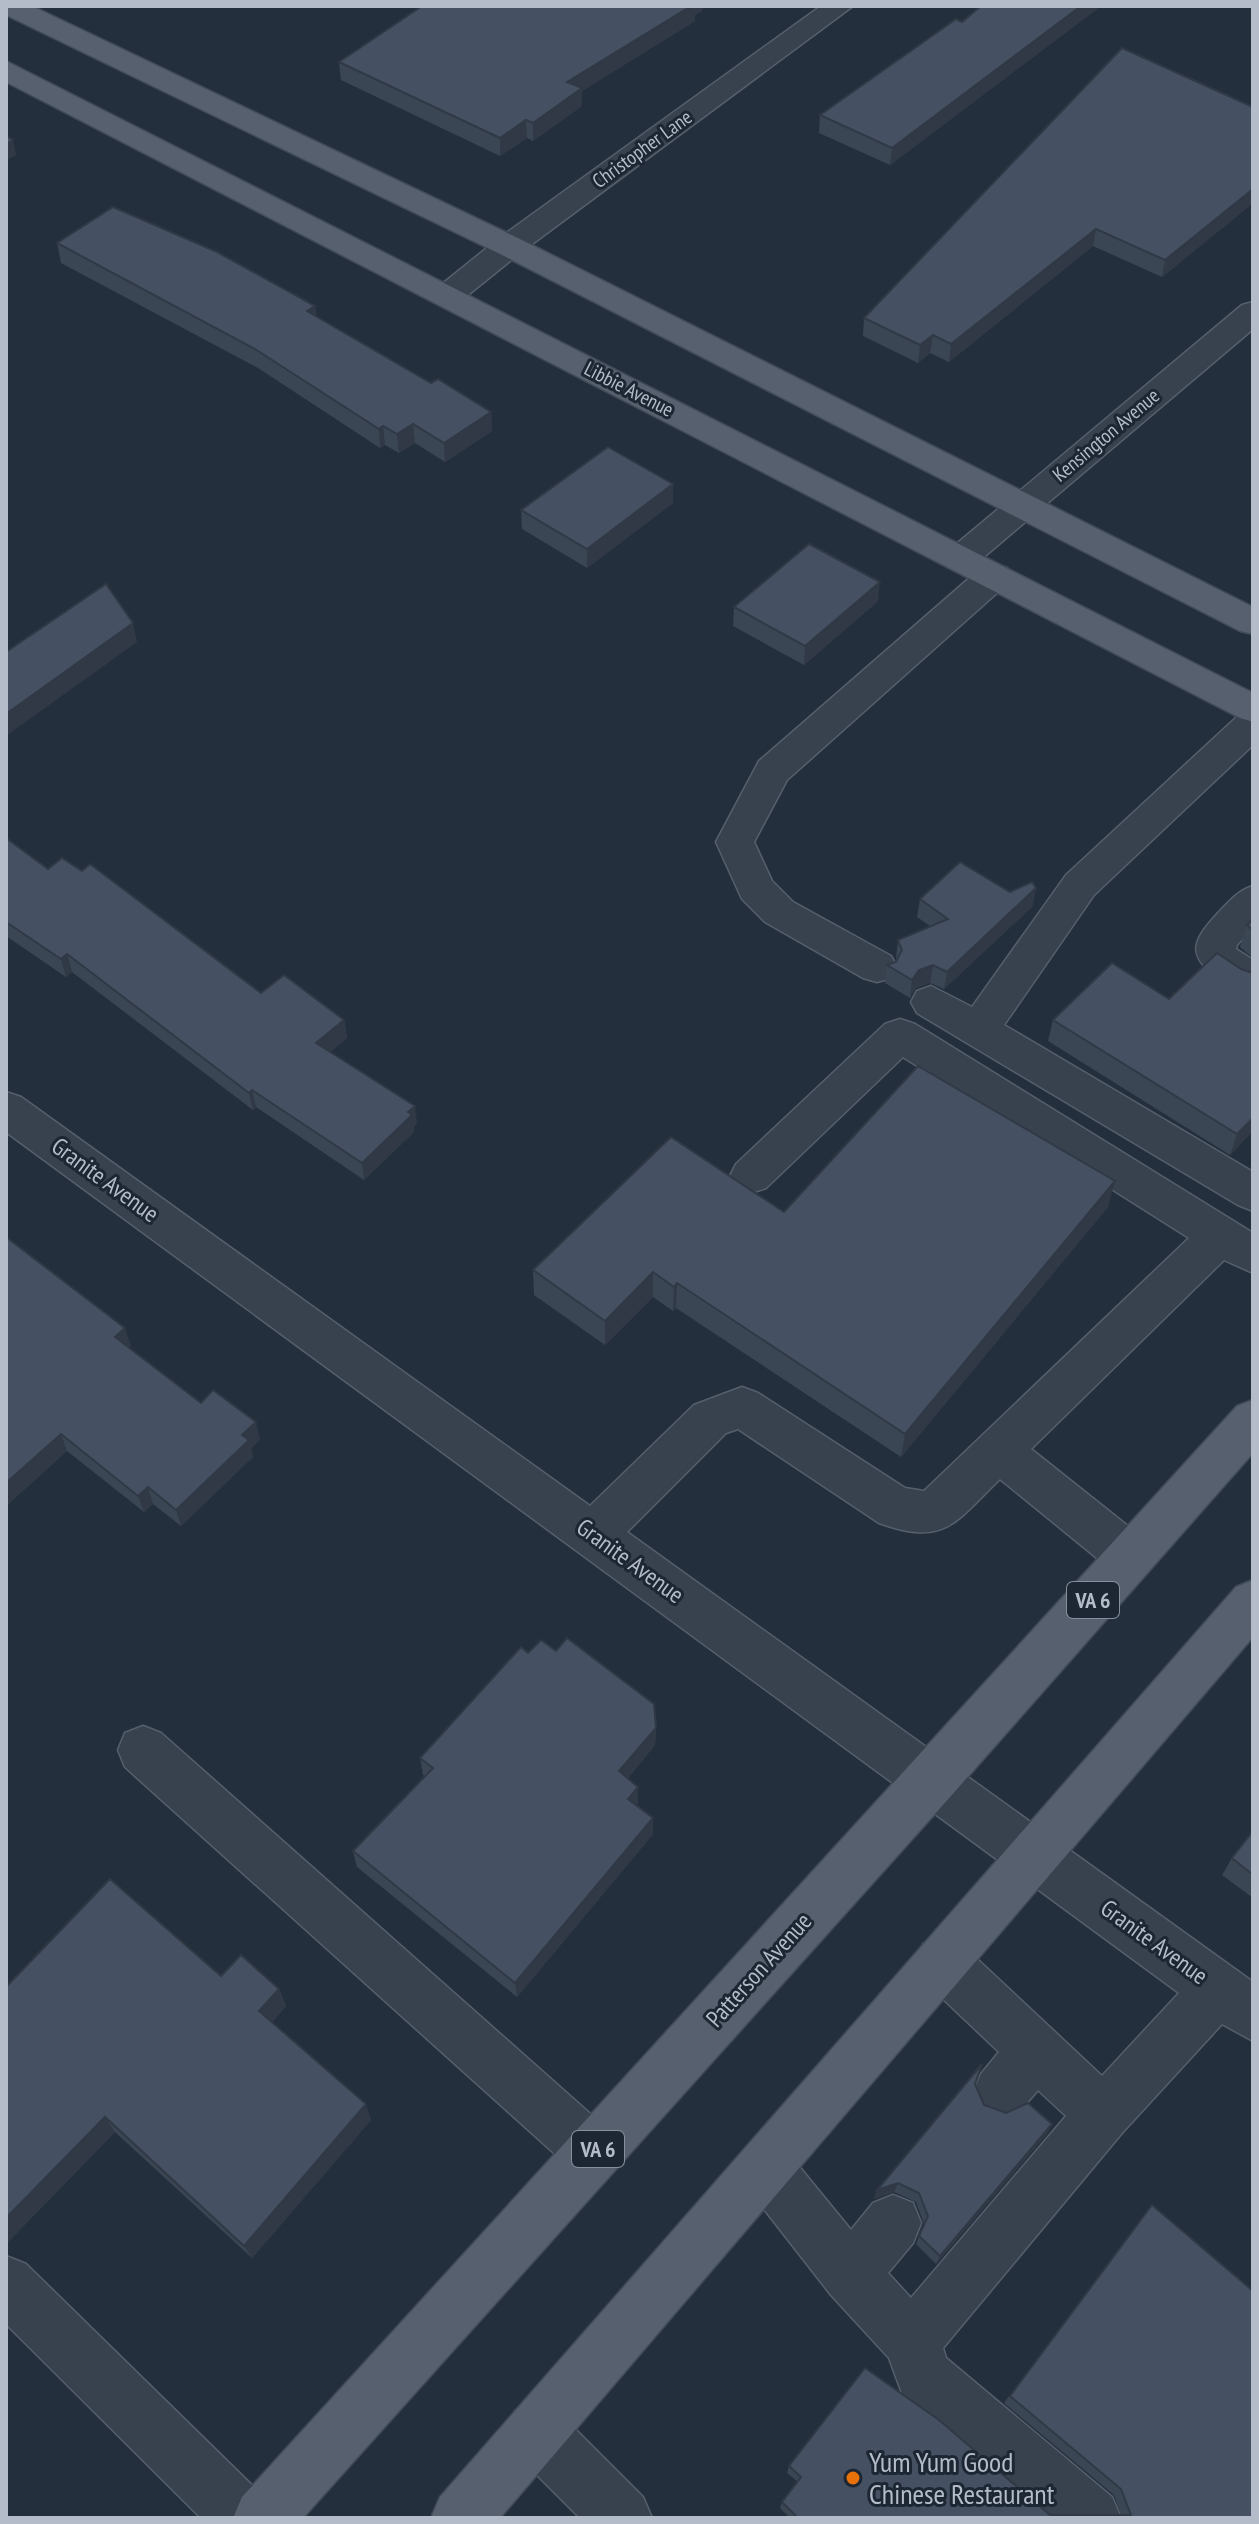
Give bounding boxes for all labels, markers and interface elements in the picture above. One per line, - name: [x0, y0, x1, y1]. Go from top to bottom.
- street label: Christopher Lane: [587, 104, 697, 194]
- street label: Libbie Avenue: [580, 355, 678, 423]
- street label: Kensington Avenue: [1047, 383, 1165, 487]
- street label: Granite Avenue: [46, 1130, 165, 1229]
- street label: Granite Avenue: [571, 1511, 690, 1610]
- road number: VA 6: [1067, 1582, 1119, 1618]
- street label: Granite Avenue: [1095, 1892, 1214, 1991]
- street label: Patterson Avenue: [699, 1906, 818, 2033]
- road number: VA 6: [572, 2131, 624, 2167]
- place label: Yum Yum Good Chinese Restaurant: [869, 2443, 1055, 2512]
- marker: Yum Yum Good Chinese Restaurant: [844, 2469, 862, 2487]

